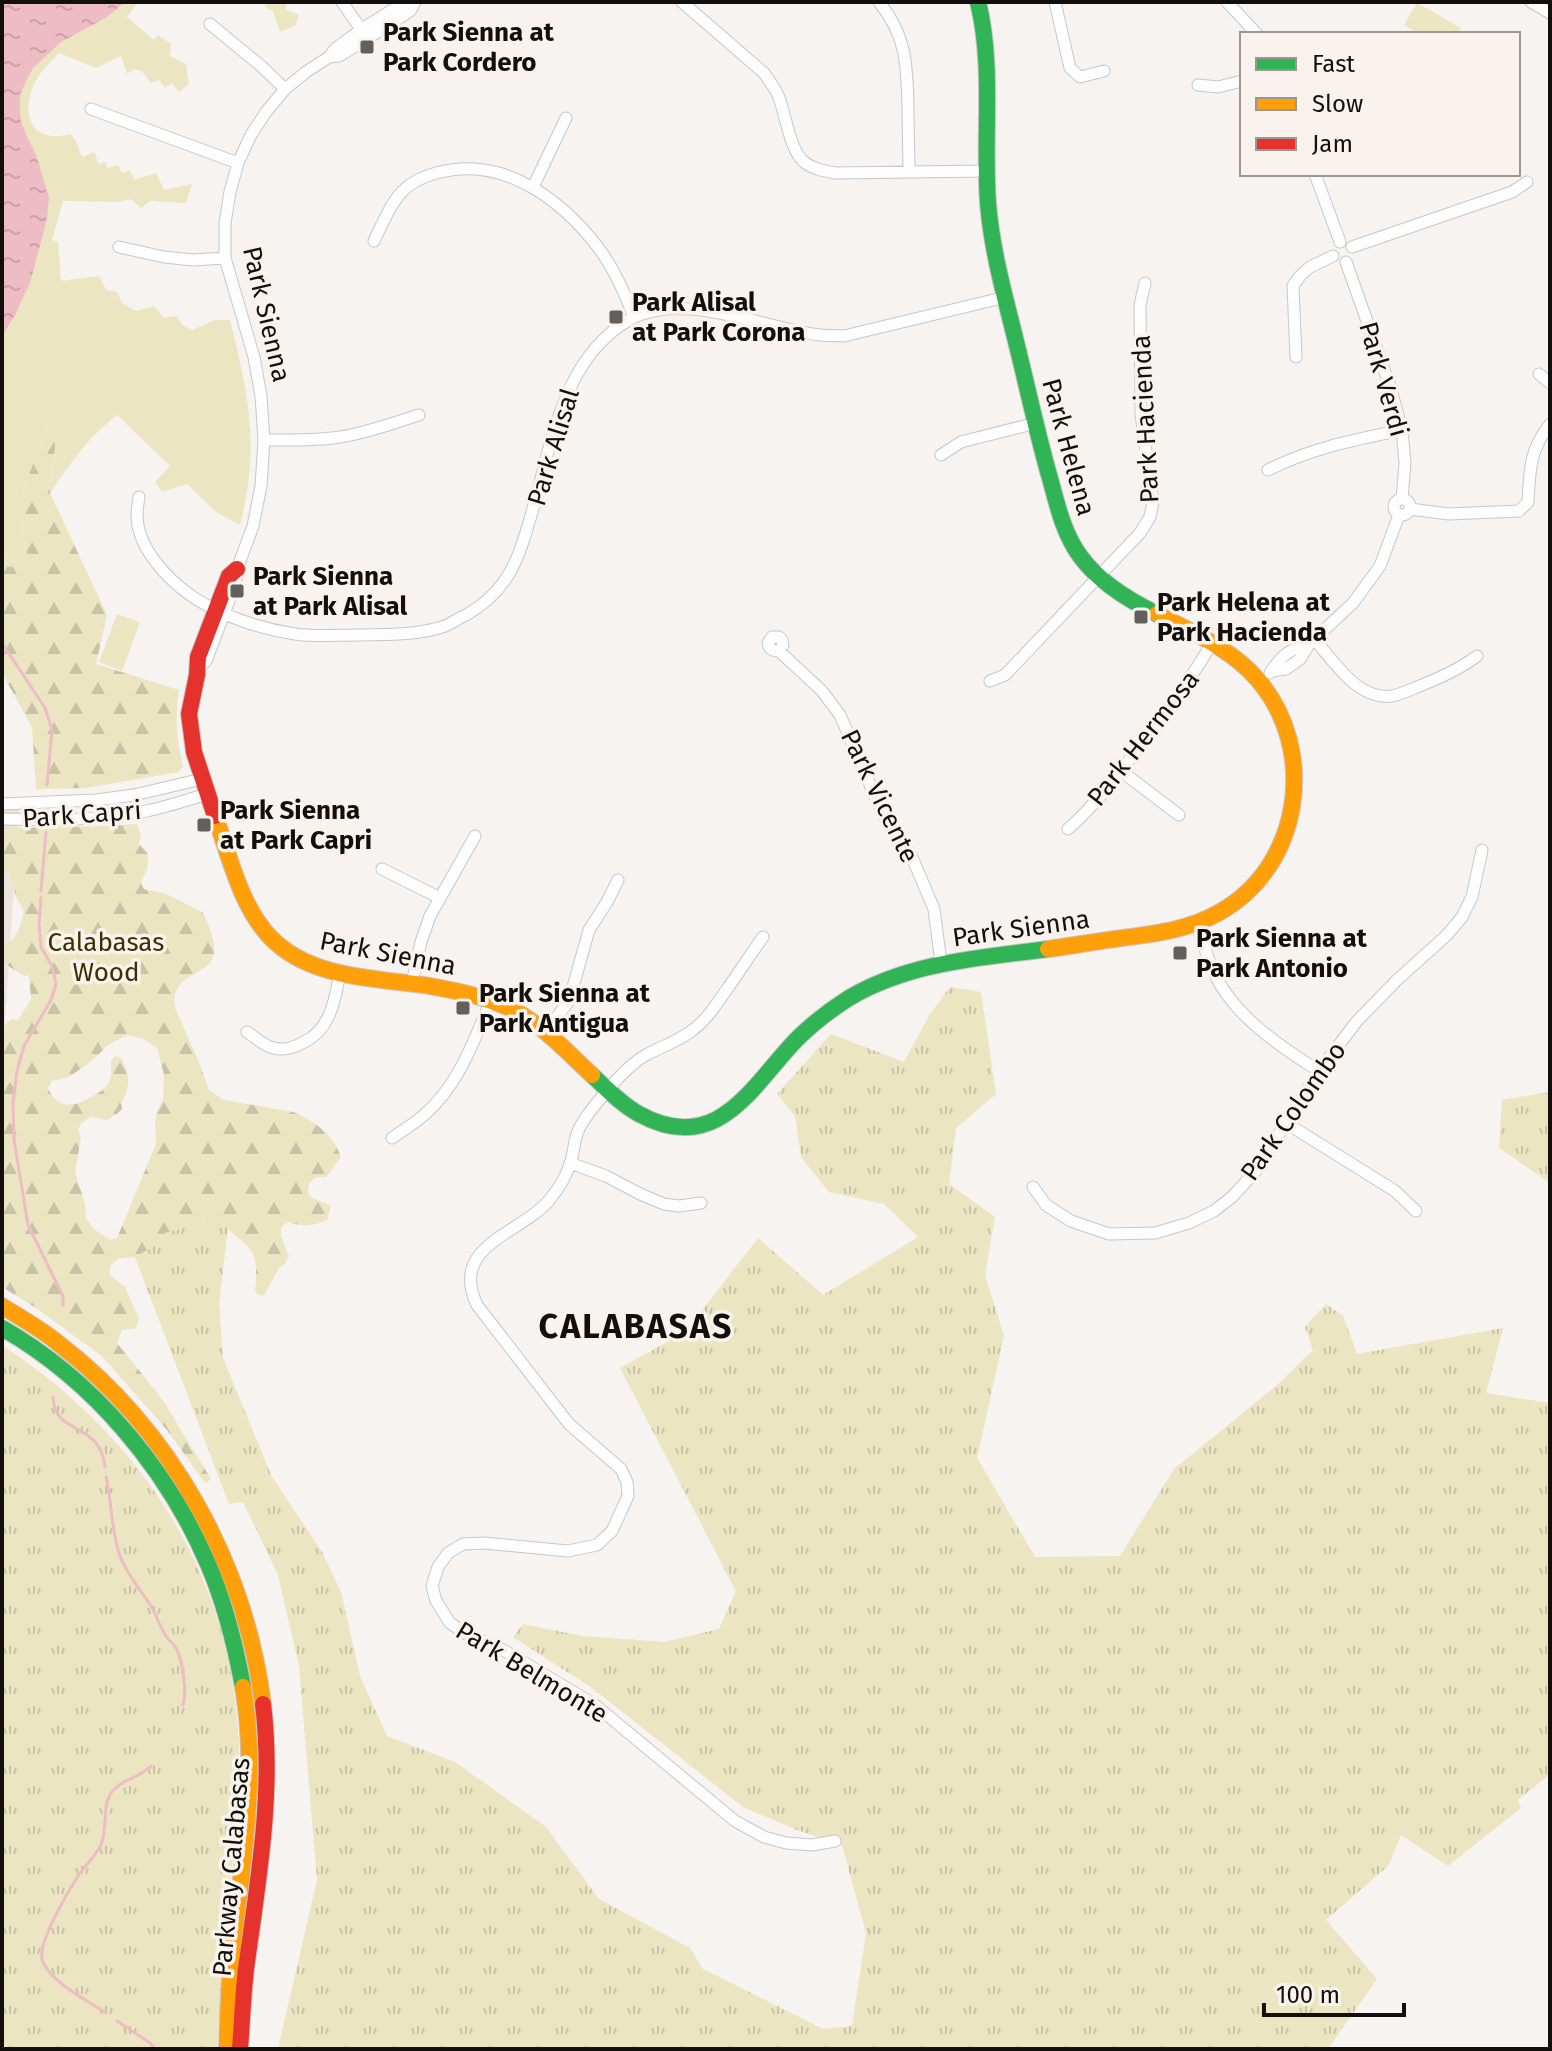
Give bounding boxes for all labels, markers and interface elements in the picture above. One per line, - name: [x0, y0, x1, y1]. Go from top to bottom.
- place label: Park Sienna at Park Cordero: [383, 17, 555, 78]
- legend: [1240, 32, 1520, 176]
- marker: Park Sienna at Park Cordero: [358, 38, 376, 56]
- text: Fast: [1312, 50, 1355, 78]
- text: Slow: [1312, 90, 1363, 118]
- text: Jam: [1312, 130, 1353, 158]
- street label: Park Sienna: [236, 243, 297, 385]
- place label: Park Alisal at Park Corona: [632, 287, 806, 348]
- marker: Park Alisal at Park Corona: [607, 308, 625, 326]
- street label: Park Verdi: [1352, 318, 1415, 440]
- street label: Park Hacienda: [1126, 334, 1165, 504]
- street label: Park Helena: [1035, 375, 1102, 519]
- street label: Park Alisal: [521, 384, 586, 510]
- place label: Park Sienna at Park Alisal: [253, 561, 408, 622]
- marker: Park Sienna at Park Alisal: [228, 582, 246, 600]
- place label: Park Helena at Park Hacienda: [1157, 587, 1331, 648]
- marker: Park Helena at Park Hacienda: [1132, 608, 1150, 626]
- street label: Park Hermosa: [1081, 664, 1206, 812]
- street label: Park Vicente: [834, 725, 925, 868]
- street label: Park Capri: [21, 795, 143, 834]
- place label: Park Sienna at Park Capri: [220, 795, 372, 856]
- marker: Park Sienna at Park Capri: [195, 816, 213, 834]
- street label: Park Sienna: [950, 904, 1092, 953]
- place label: Park Sienna at Park Antonio: [1196, 923, 1368, 984]
- street label: Park Sienna: [317, 925, 459, 982]
- park label: Calabasas Wood: [48, 927, 164, 988]
- marker: Park Sienna at Park Antonio: [1171, 944, 1189, 962]
- place label: Park Sienna at Park Antigua: [479, 978, 651, 1039]
- marker: Park Sienna at Park Antigua: [454, 999, 472, 1017]
- street label: Park Colombo: [1234, 1036, 1353, 1187]
- district label: CALABASAS: [539, 1306, 733, 1347]
- street label: Park Belmonte: [450, 1615, 613, 1730]
- street label: Parkway Calabasas: [206, 1756, 257, 1978]
- scale bar: [1264, 1967, 1404, 2017]
- text: 100 m: [1276, 1981, 1340, 2009]

